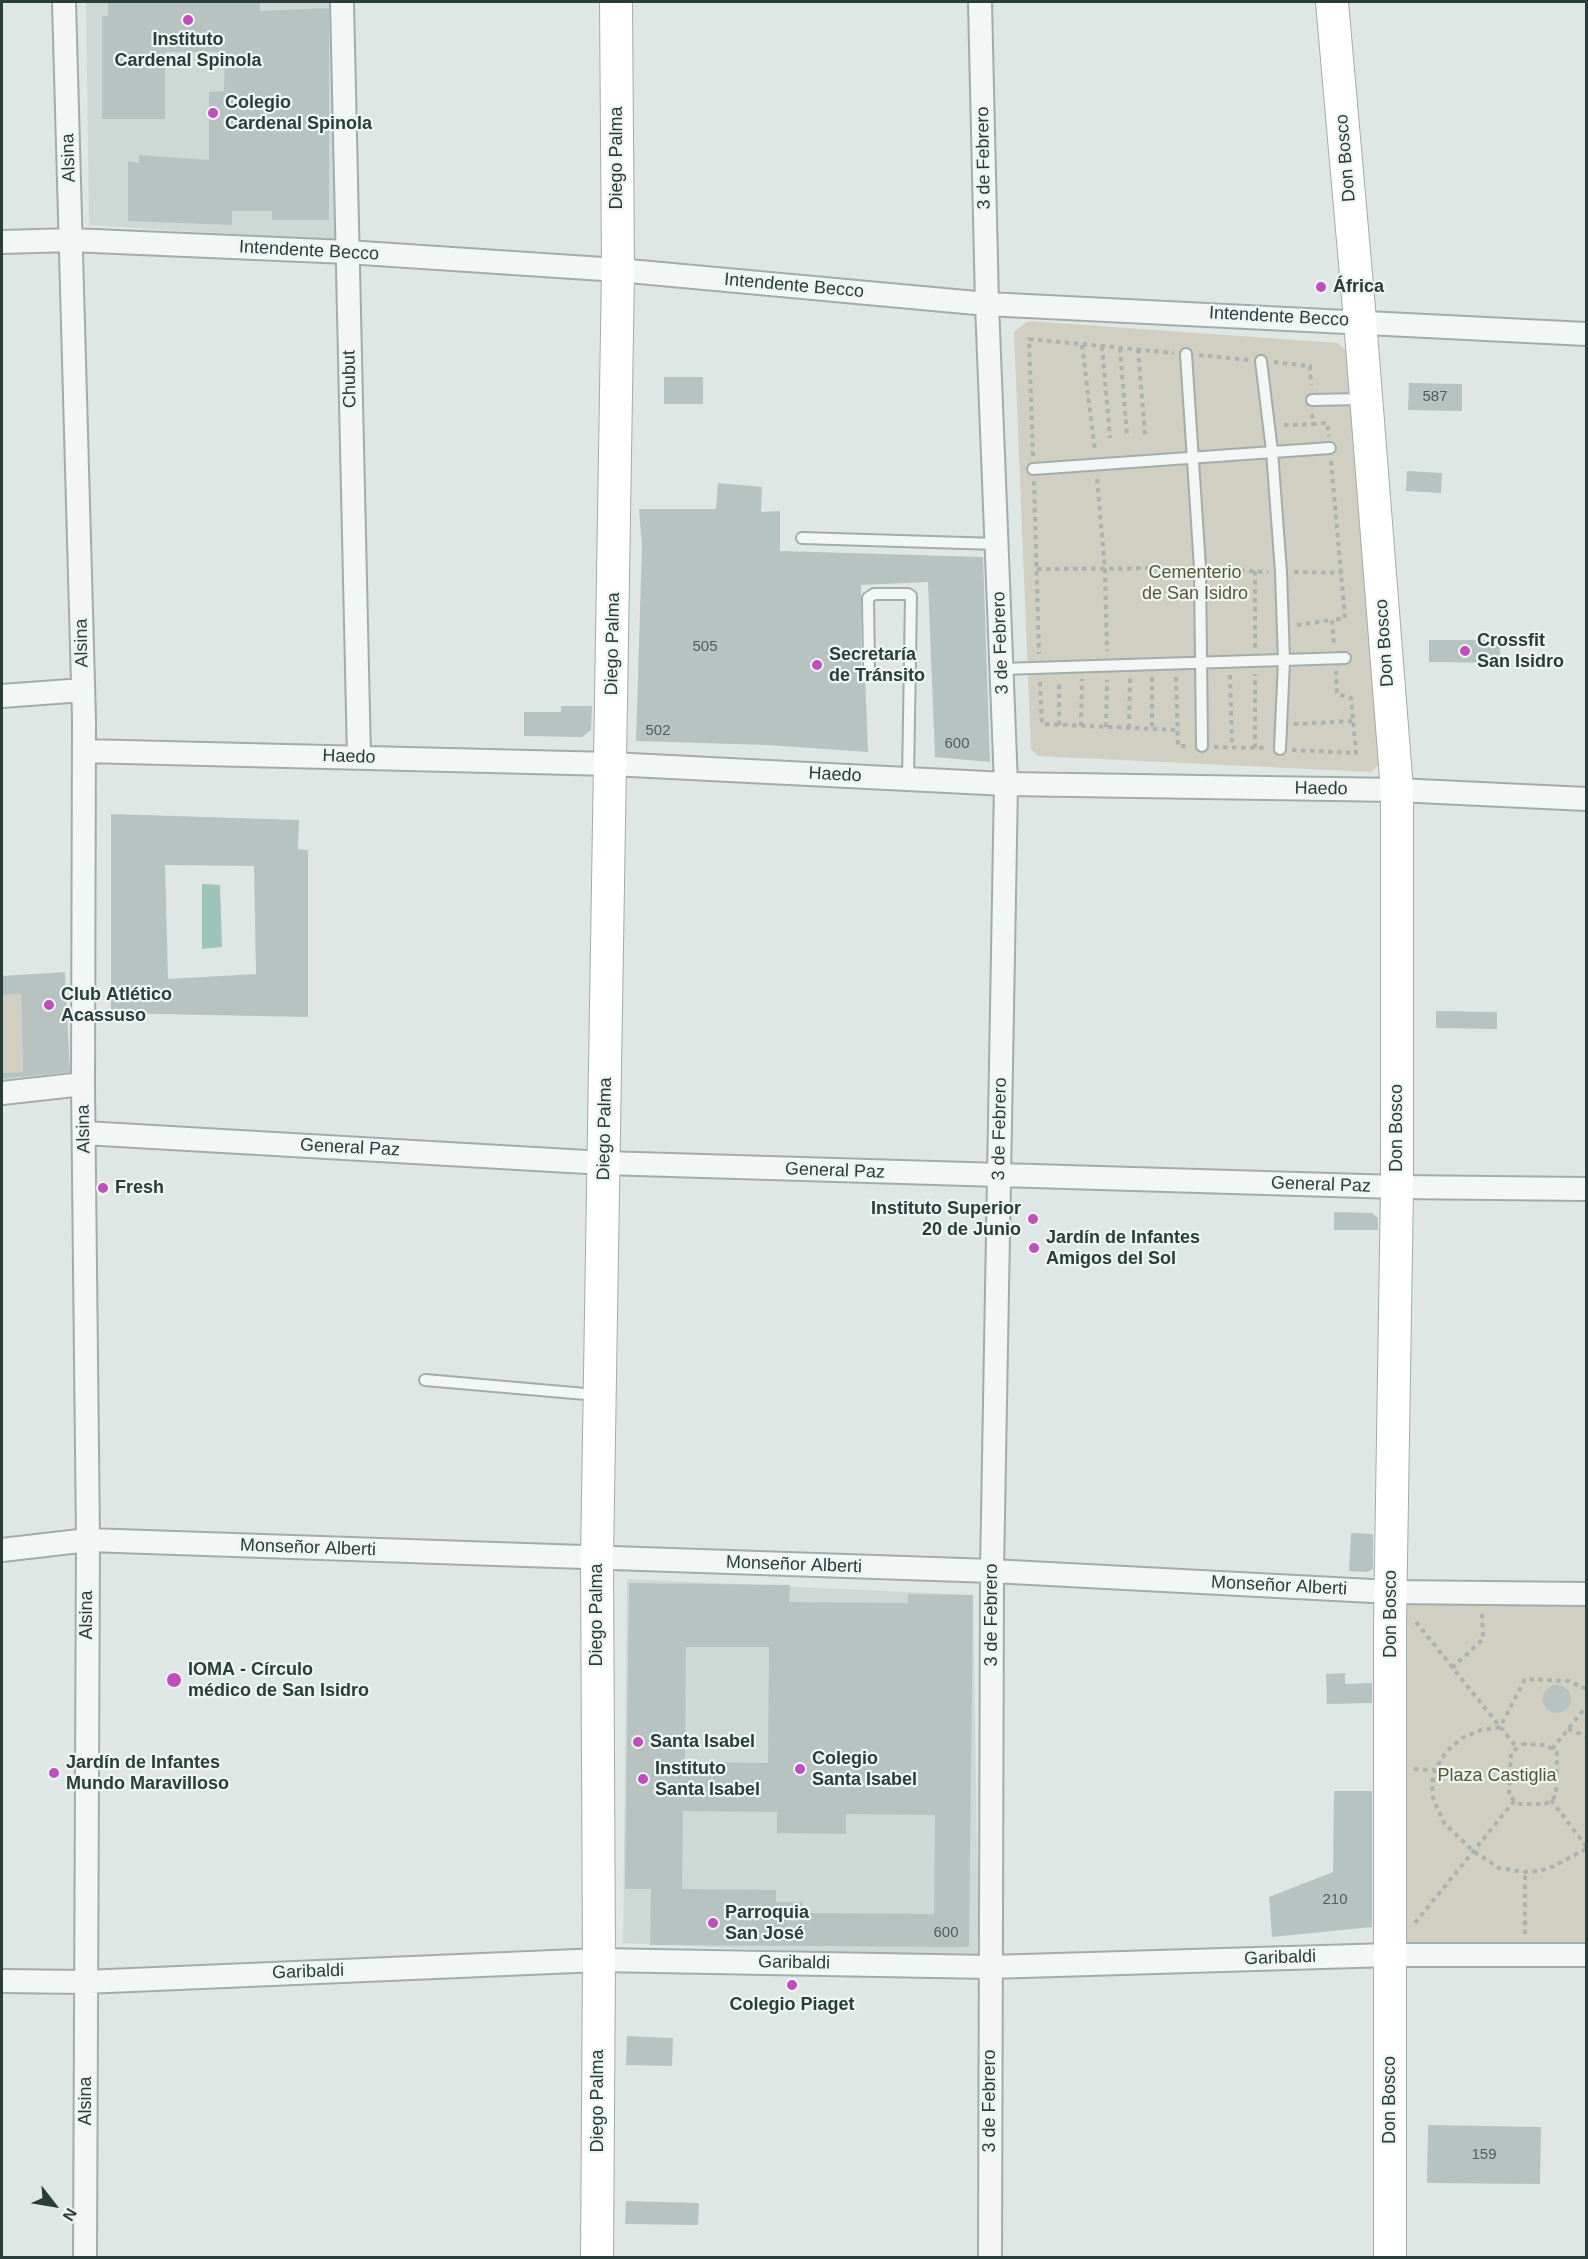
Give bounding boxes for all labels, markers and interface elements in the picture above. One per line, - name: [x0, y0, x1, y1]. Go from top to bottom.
- marker: Instituto Cardenal Spinola: [181, 13, 195, 27]
- place label: Instituto Cardenal Spinola: [114, 29, 262, 72]
- place label: Colegio Cardenal Spinola: [225, 92, 372, 134]
- marker: Colegio Cardenal Spinola: [206, 106, 220, 120]
- street label: Diego Palma: [606, 106, 628, 210]
- street label: 3 de Febrero: [972, 106, 996, 210]
- street label: Don Bosco: [1331, 113, 1361, 203]
- street label: Alsina: [57, 133, 81, 183]
- street label: Intendente Becco: [238, 237, 380, 265]
- street label: Intendente Becco: [723, 269, 865, 303]
- place label: África: [1333, 276, 1384, 298]
- marker: África: [1314, 280, 1328, 294]
- street label: Intendente Becco: [1208, 303, 1350, 331]
- street label: Chubut: [339, 350, 361, 408]
- house number: 587: [1422, 388, 1448, 406]
- park label: Cementerio de San Isidro: [1142, 562, 1248, 604]
- street label: 3 de Febrero: [988, 591, 1014, 695]
- street label: Diego Palma: [601, 592, 625, 696]
- street label: Don Bosco: [1371, 598, 1399, 688]
- street label: Alsina: [71, 618, 93, 668]
- place label: Crossfit San Isidro: [1477, 630, 1564, 672]
- house number: 505: [692, 638, 718, 656]
- place label: Secretaría de Tránsito: [829, 644, 925, 686]
- marker: Crossfit San Isidro: [1458, 644, 1472, 658]
- marker: Secretaría de Tránsito: [810, 658, 824, 672]
- house number: 502: [645, 722, 671, 740]
- house number: 600: [944, 735, 970, 753]
- street label: Haedo: [322, 745, 376, 769]
- street label: Haedo: [808, 763, 862, 787]
- street label: Haedo: [1294, 778, 1348, 800]
- place label: Club Atlético Acassuso: [61, 984, 172, 1026]
- marker: Club Atlético Acassuso: [42, 998, 56, 1012]
- street label: Diego Palma: [593, 1077, 617, 1181]
- street label: 3 de Febrero: [988, 1077, 1012, 1181]
- street label: Don Bosco: [1386, 1084, 1408, 1172]
- street label: Alsina: [73, 1104, 95, 1154]
- street label: General Paz: [299, 1135, 401, 1161]
- street label: General Paz: [785, 1158, 885, 1184]
- street label: General Paz: [1271, 1172, 1371, 1198]
- place label: Fresh: [115, 1177, 164, 1199]
- marker: Fresh: [96, 1181, 110, 1195]
- place label: Instituto Superior 20 de Junio: [871, 1198, 1021, 1240]
- marker: Instituto Superior 20 de Junio: [1026, 1212, 1040, 1226]
- place label: Jardín de Infantes Amigos del Sol: [1046, 1227, 1200, 1270]
- marker: Jardín de Infantes Amigos del Sol: [1027, 1241, 1041, 1255]
- street label: Monseñor Alberti: [240, 1535, 376, 1561]
- street label: Monseñor Alberti: [726, 1552, 862, 1578]
- street label: Diego Palma: [586, 1563, 608, 1667]
- street label: 3 de Febrero: [981, 1563, 1003, 1667]
- street label: Don Bosco: [1380, 1570, 1402, 1658]
- street label: Monseñor Alberti: [1210, 1572, 1348, 1600]
- street label: Alsina: [76, 1590, 98, 1640]
- place label: IOMA - Círculo médico de San Isidro: [188, 1659, 369, 1702]
- marker: IOMA - Círculo médico de San Isidro: [165, 1671, 183, 1689]
- place label: Santa Isabel: [650, 1731, 755, 1753]
- marker: Santa Isabel: [631, 1735, 645, 1749]
- place label: Colegio Santa Isabel: [812, 1748, 917, 1790]
- place label: Jardín de Infantes Mundo Maravilloso: [66, 1752, 229, 1794]
- place label: Instituto Santa Isabel: [655, 1758, 760, 1800]
- marker: Colegio Santa Isabel: [793, 1762, 807, 1776]
- park label: Plaza Castiglia: [1437, 1765, 1557, 1787]
- marker: Jardín de Infantes Mundo Maravilloso: [47, 1766, 61, 1780]
- marker: Instituto Santa Isabel: [636, 1772, 650, 1786]
- house number: 210: [1322, 1891, 1348, 1909]
- place label: Parroquia San José: [725, 1902, 809, 1944]
- marker: Parroquia San José: [706, 1916, 720, 1930]
- house number: 600: [933, 1924, 959, 1942]
- street label: Garibaldi: [1244, 1946, 1316, 1970]
- street label: Garibaldi: [758, 1952, 830, 1974]
- street label: Garibaldi: [272, 1960, 344, 1984]
- marker: Colegio Piaget: [785, 1978, 799, 1992]
- place label: Colegio Piaget: [729, 1994, 855, 2016]
- street label: Diego Palma: [587, 2049, 609, 2153]
- street label: 3 de Febrero: [979, 2049, 1001, 2153]
- street label: Don Bosco: [1379, 2056, 1401, 2144]
- street label: Alsina: [75, 2076, 97, 2126]
- house number: 159: [1471, 2146, 1497, 2164]
- north arrow: [24, 2175, 84, 2235]
- text: N: [60, 2205, 80, 2224]

